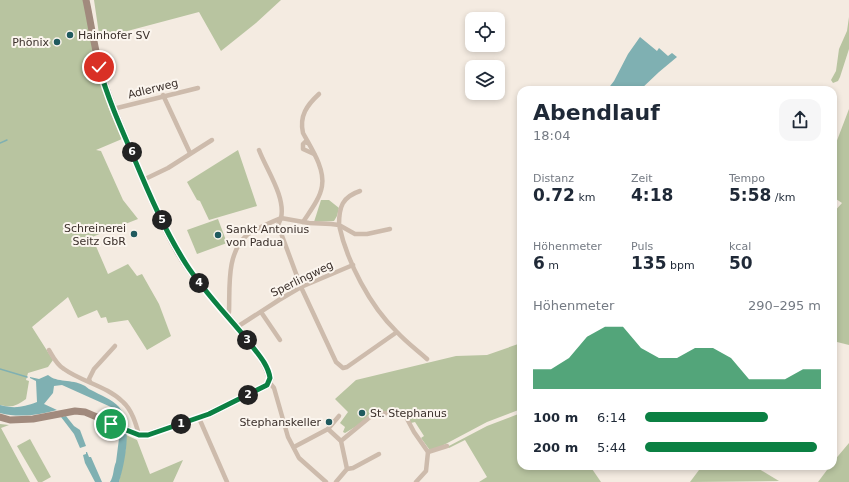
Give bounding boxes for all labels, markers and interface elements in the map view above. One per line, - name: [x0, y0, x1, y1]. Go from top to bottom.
- map controls: [465, 12, 505, 100]
- button: locate: [465, 12, 505, 52]
- place label: Hainhofer SV: [78, 29, 150, 42]
- marker: Hainhofer SV: [65, 30, 75, 40]
- place label: Phönix: [12, 36, 49, 49]
- marker: Phönix: [52, 37, 62, 47]
- pin: [82, 50, 116, 84]
- icon: check: [88, 56, 110, 78]
- button: layers: [465, 60, 505, 100]
- street label: Adlerweg: [126, 76, 180, 102]
- button: share: [779, 99, 821, 141]
- text: Abendlauf: [533, 100, 660, 125]
- text: 18:04: [533, 128, 570, 143]
- pin: 6: [122, 142, 142, 162]
- text: 6: [128, 145, 136, 158]
- text: Distanz: [533, 172, 574, 185]
- text: Zeit: [631, 172, 653, 185]
- text: Tempo: [729, 172, 765, 185]
- text: 0.72: [533, 185, 575, 205]
- text: 4:18: [631, 185, 673, 205]
- text: 5:58: [729, 185, 771, 205]
- text: km: [575, 191, 596, 204]
- text: /km: [771, 191, 796, 204]
- pin: 5: [152, 210, 172, 230]
- text: 5: [158, 213, 166, 226]
- place label: Schreinerei Seitz GbR: [64, 222, 126, 248]
- place label: Sankt Antonius von Padua: [226, 223, 309, 249]
- marker: Schreinerei Seitz GbR: [129, 229, 139, 239]
- marker: Sankt Antonius von Padua: [213, 230, 223, 240]
- text: Höhenmeter: [533, 240, 602, 253]
- text: Puls: [631, 240, 653, 253]
- text: kcal: [729, 240, 751, 253]
- text: 6: [533, 253, 545, 273]
- text: 135: [631, 253, 667, 273]
- text: 50: [729, 253, 753, 273]
- street label: Sperlingweg: [269, 258, 335, 300]
- text: m: [545, 259, 559, 272]
- text: bpm: [667, 259, 695, 272]
- pin: 4: [189, 273, 209, 293]
- text: 4: [195, 276, 203, 289]
- text: Höhenmeter: [533, 298, 614, 313]
- text: 290–295 m: [748, 298, 821, 313]
- pin: 3: [237, 330, 257, 350]
- text: 3: [243, 333, 251, 346]
- pin: 2: [238, 385, 258, 405]
- text: 2: [244, 388, 252, 401]
- pin: [94, 407, 128, 441]
- place label: St. Stephanus: [370, 407, 447, 420]
- marker: St. Stephanus: [357, 408, 367, 418]
- text: 100 m: [533, 410, 578, 425]
- text: 6:14: [597, 410, 626, 425]
- icon: arrive: [100, 413, 122, 435]
- pin: 1: [171, 414, 191, 434]
- place label: Stephanskeller: [239, 416, 321, 429]
- text: 1: [177, 417, 185, 430]
- marker: Stephanskeller: [324, 417, 334, 427]
- text: 200 m: [533, 440, 578, 455]
- text: 5:44: [597, 440, 626, 455]

